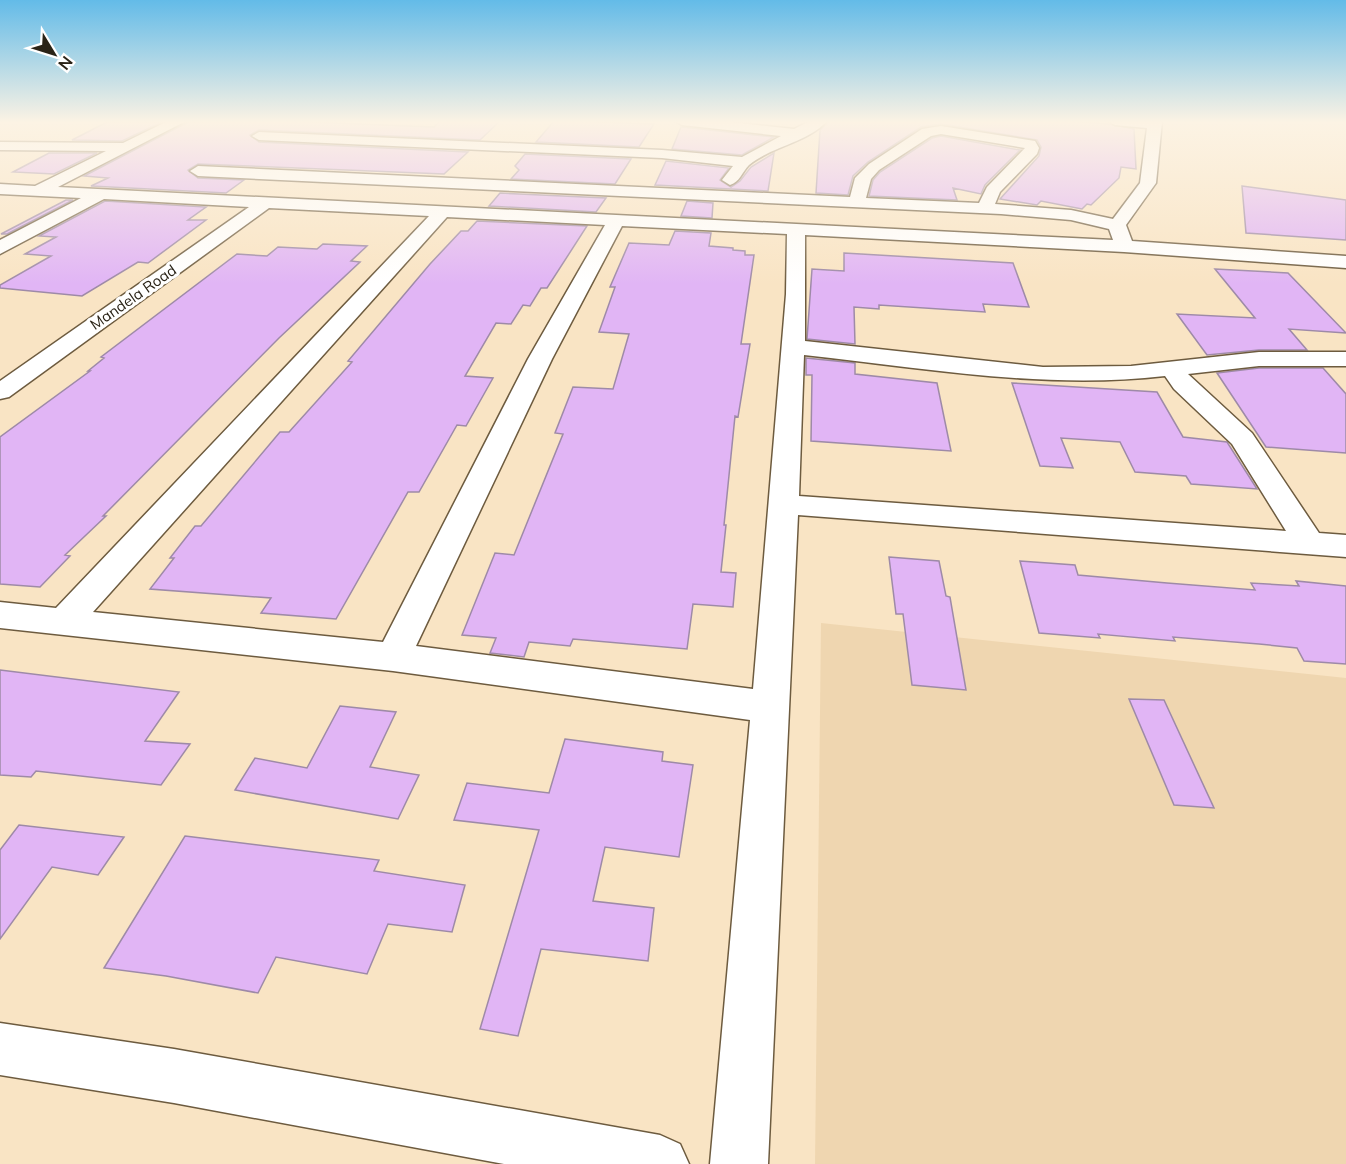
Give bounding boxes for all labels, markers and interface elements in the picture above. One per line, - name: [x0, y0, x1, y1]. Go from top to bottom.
- north arrow: [24, 24, 84, 84]
- text: N: [54, 52, 77, 74]
- street label: Mandela Road: [86, 260, 180, 334]

